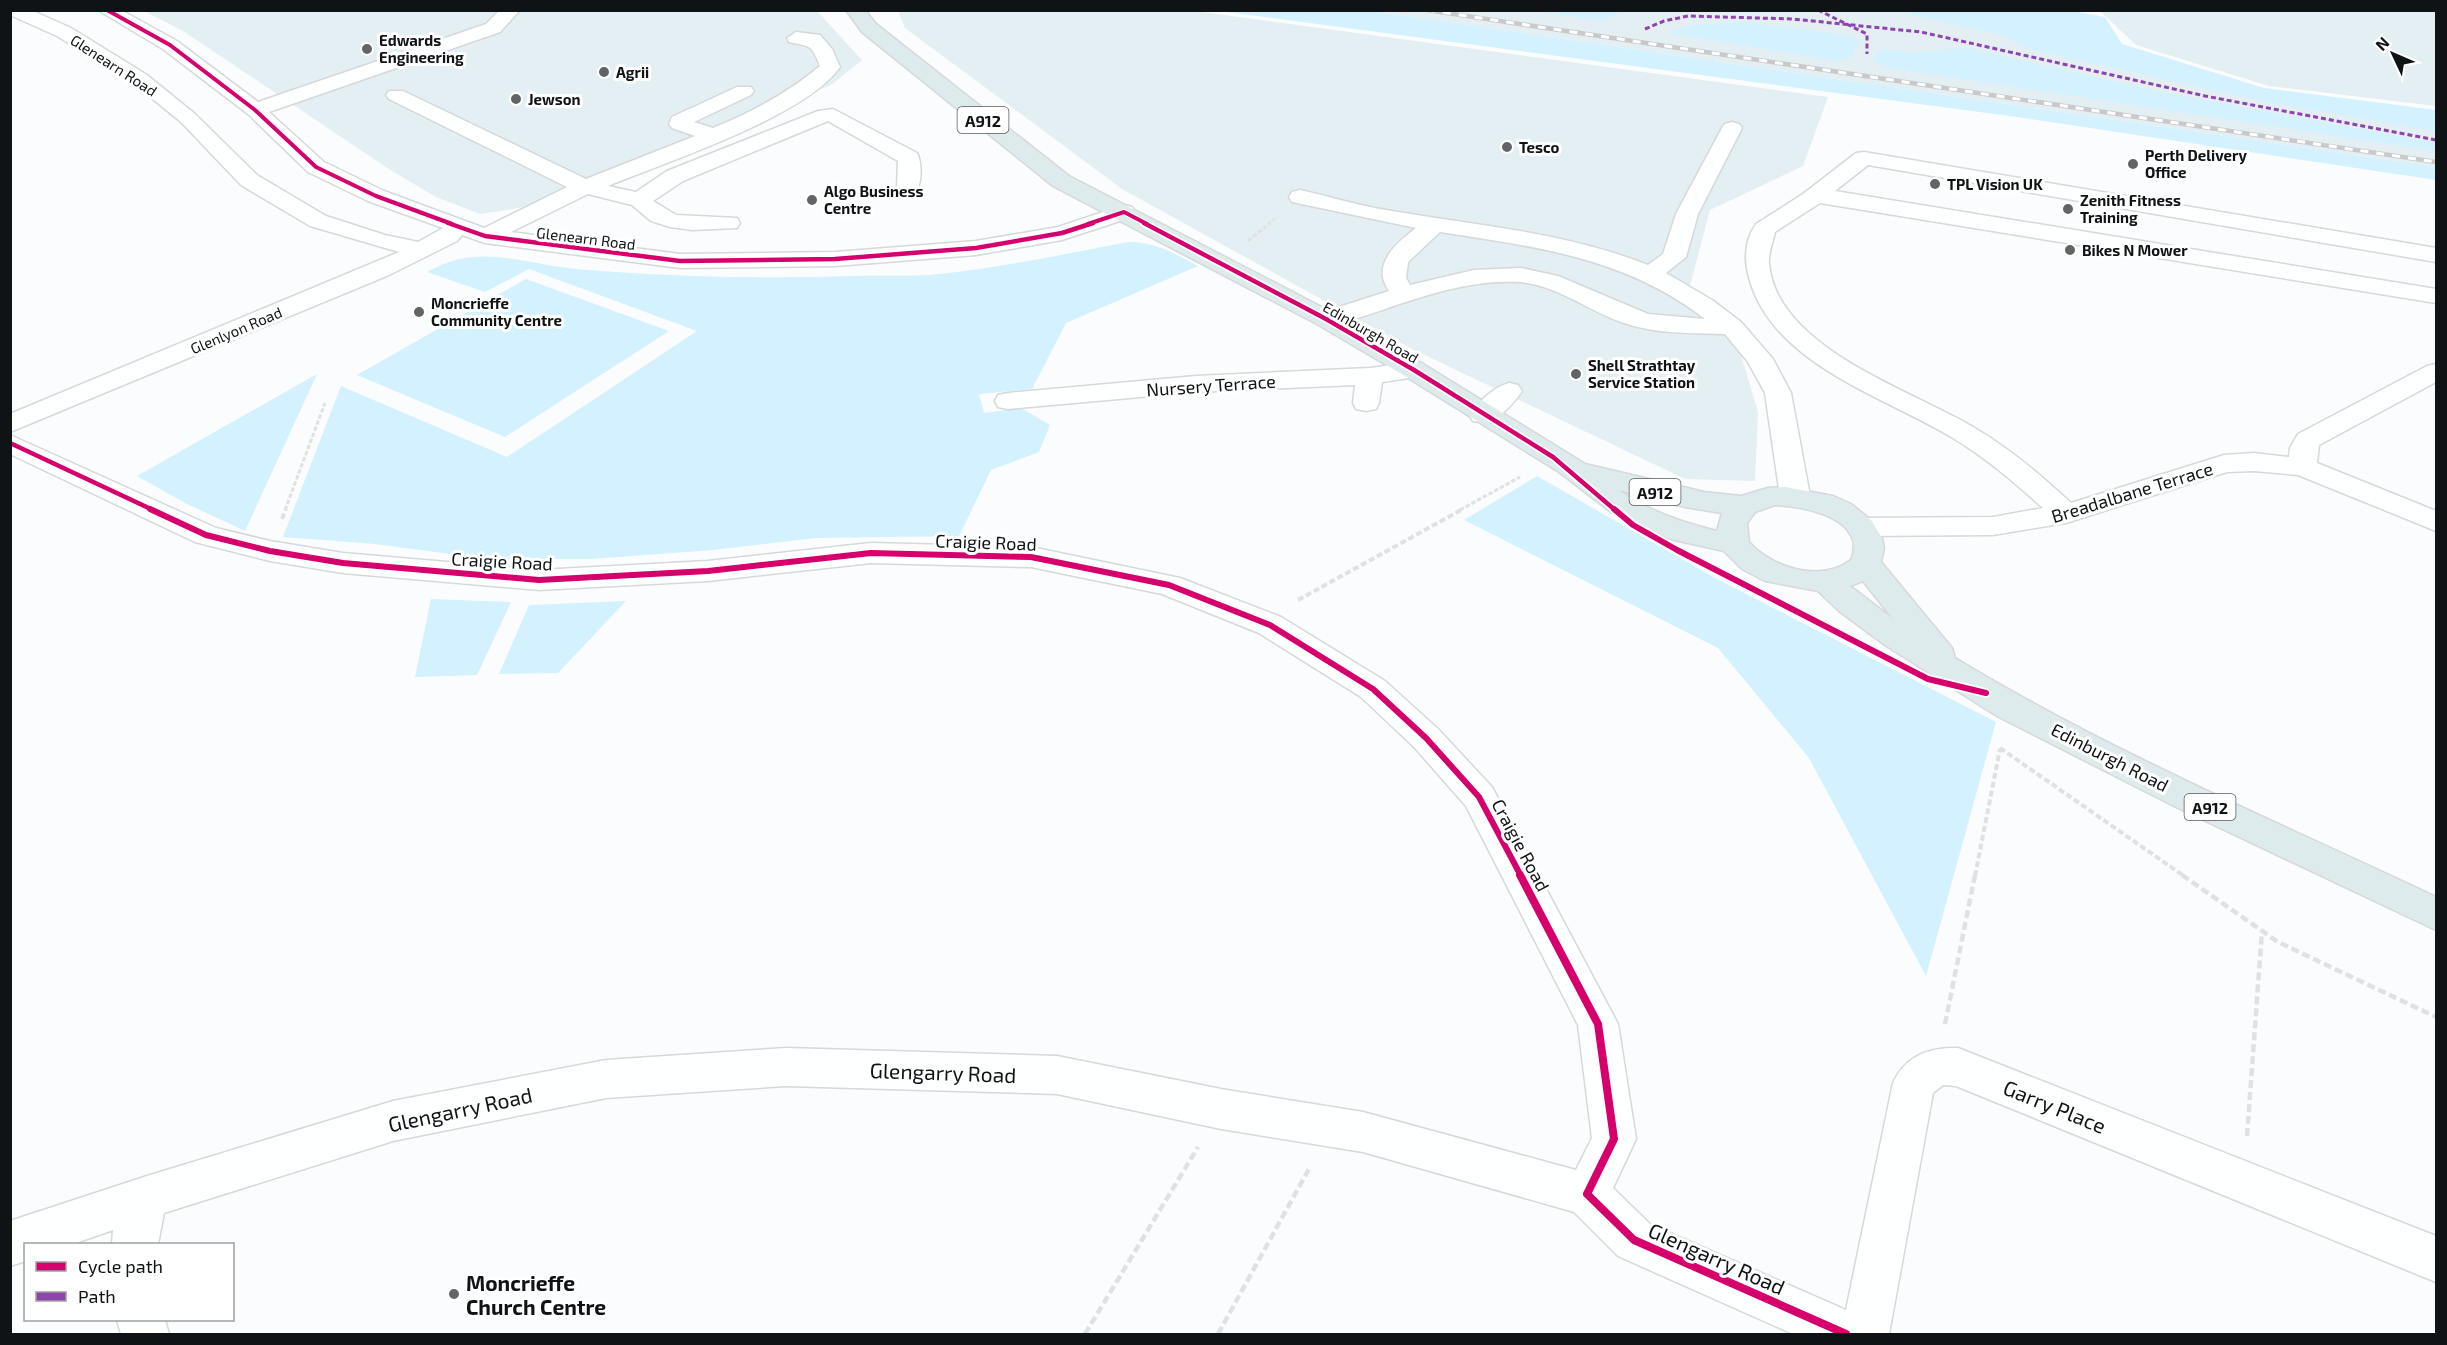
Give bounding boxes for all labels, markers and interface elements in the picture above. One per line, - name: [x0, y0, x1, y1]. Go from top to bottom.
- north arrow: [2363, 24, 2423, 84]
- street label: Glenearn Road: [67, 30, 161, 100]
- place label: Edwards Engineering: [379, 31, 464, 66]
- text: N: [2371, 32, 2393, 54]
- marker: Edwards Engineering: [360, 42, 374, 56]
- place label: Agrii: [616, 63, 649, 81]
- marker: Agrii: [597, 65, 611, 79]
- place label: Jewson: [528, 90, 581, 108]
- marker: Jewson: [509, 92, 523, 106]
- road number: A912: [958, 107, 1008, 133]
- place label: Tesco: [1519, 138, 1559, 156]
- marker: Tesco: [1500, 140, 1514, 154]
- place label: Perth Delivery Office: [2145, 146, 2247, 181]
- marker: Perth Delivery Office: [2126, 157, 2140, 171]
- place label: TPL Vision UK: [1947, 175, 2043, 193]
- marker: TPL Vision UK: [1928, 177, 1942, 191]
- place label: Algo Business Centre: [824, 182, 923, 217]
- place label: Zenith Fitness Training: [2080, 191, 2181, 226]
- marker: Algo Business Centre: [805, 193, 819, 207]
- marker: Zenith Fitness Training: [2061, 202, 2075, 216]
- street label: Glenearn Road: [535, 223, 637, 253]
- place label: Bikes N Mower: [2082, 241, 2188, 259]
- marker: Bikes N Mower: [2063, 243, 2077, 257]
- place label: Moncrieffe Community Centre: [431, 294, 562, 330]
- street label: Edinburgh Road: [1320, 297, 1422, 367]
- street label: Glenlyon Road: [187, 303, 285, 357]
- marker: Moncrieffe Community Centre: [412, 305, 426, 319]
- place label: Shell Strathtay Service Station: [1588, 356, 1696, 391]
- marker: Shell Strathtay Service Station: [1569, 367, 1583, 381]
- street label: Nursery Terrace: [1146, 370, 1276, 400]
- street label: Breadalbane Terrace: [2049, 457, 2215, 527]
- road number: A912: [1630, 479, 1680, 505]
- street label: Craigie Road: [935, 529, 1037, 555]
- street label: Craigie Road: [451, 547, 553, 575]
- street label: Edinburgh Road: [2048, 718, 2172, 796]
- road number: A912: [2184, 794, 2236, 820]
- street label: Craigie Road: [1487, 795, 1555, 895]
- street label: Glengarry Road: [869, 1057, 1017, 1087]
- street label: Garry Place: [2000, 1074, 2110, 1138]
- street label: Glengarry Road: [386, 1082, 534, 1136]
- street label: Glengarry Road: [1645, 1217, 1789, 1299]
- legend: [24, 1243, 234, 1321]
- text: Cycle path: [78, 1255, 163, 1277]
- place label: Moncrieffe Church Centre: [466, 1270, 606, 1319]
- text: Path: [78, 1285, 116, 1307]
- marker: Moncrieffe Church Centre: [447, 1287, 461, 1301]

